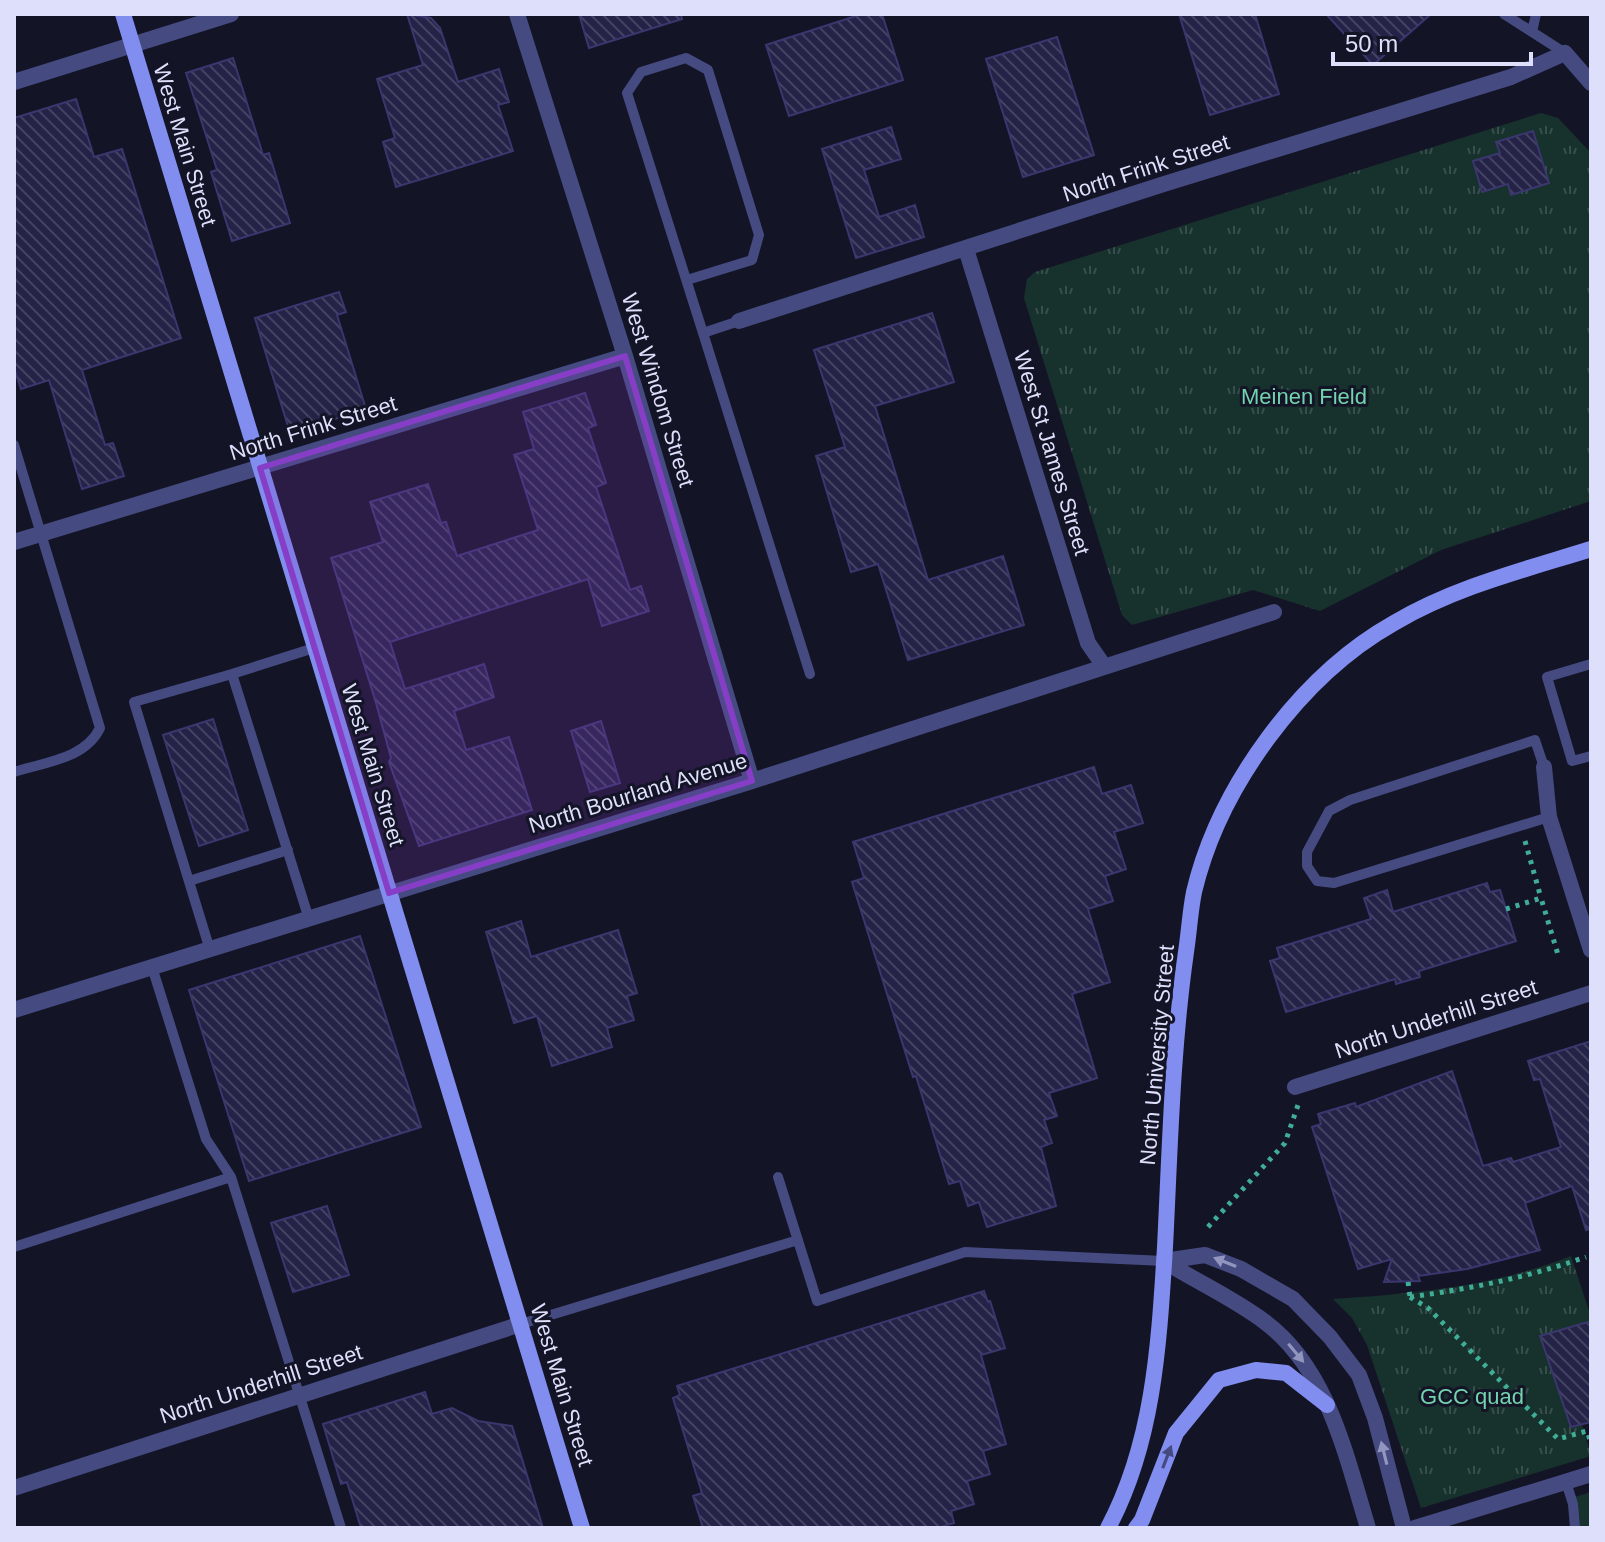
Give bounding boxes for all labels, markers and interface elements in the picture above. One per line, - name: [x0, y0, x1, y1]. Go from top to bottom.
- scale bar: [1333, 16, 1531, 66]
- text: 50 m: [1345, 30, 1398, 57]
- street label: West Main Street: [148, 61, 222, 229]
- street label: North Frink Street: [1060, 129, 1232, 207]
- street label: West Windom Street: [617, 290, 699, 490]
- street label: West St James Street: [1009, 348, 1095, 558]
- park label: Meinen Field: [1241, 384, 1367, 409]
- street label: North Frink Street: [226, 391, 400, 465]
- street label: West Main Street: [336, 681, 410, 849]
- street label: North Bourland Avenue: [526, 748, 750, 838]
- street label: North University Street: [1135, 944, 1179, 1166]
- street label: North Underhill Street: [1332, 974, 1540, 1064]
- one-way arrow: [1213, 1256, 1237, 1269]
- street label: West Main Street: [525, 1301, 599, 1469]
- street label: North Underhill Street: [157, 1339, 365, 1429]
- one-way arrow: [1287, 1342, 1304, 1362]
- park label: GCC quad: [1420, 1384, 1524, 1409]
- one-way arrow: [1377, 1440, 1390, 1465]
- one-way arrow: [1161, 1445, 1174, 1469]

